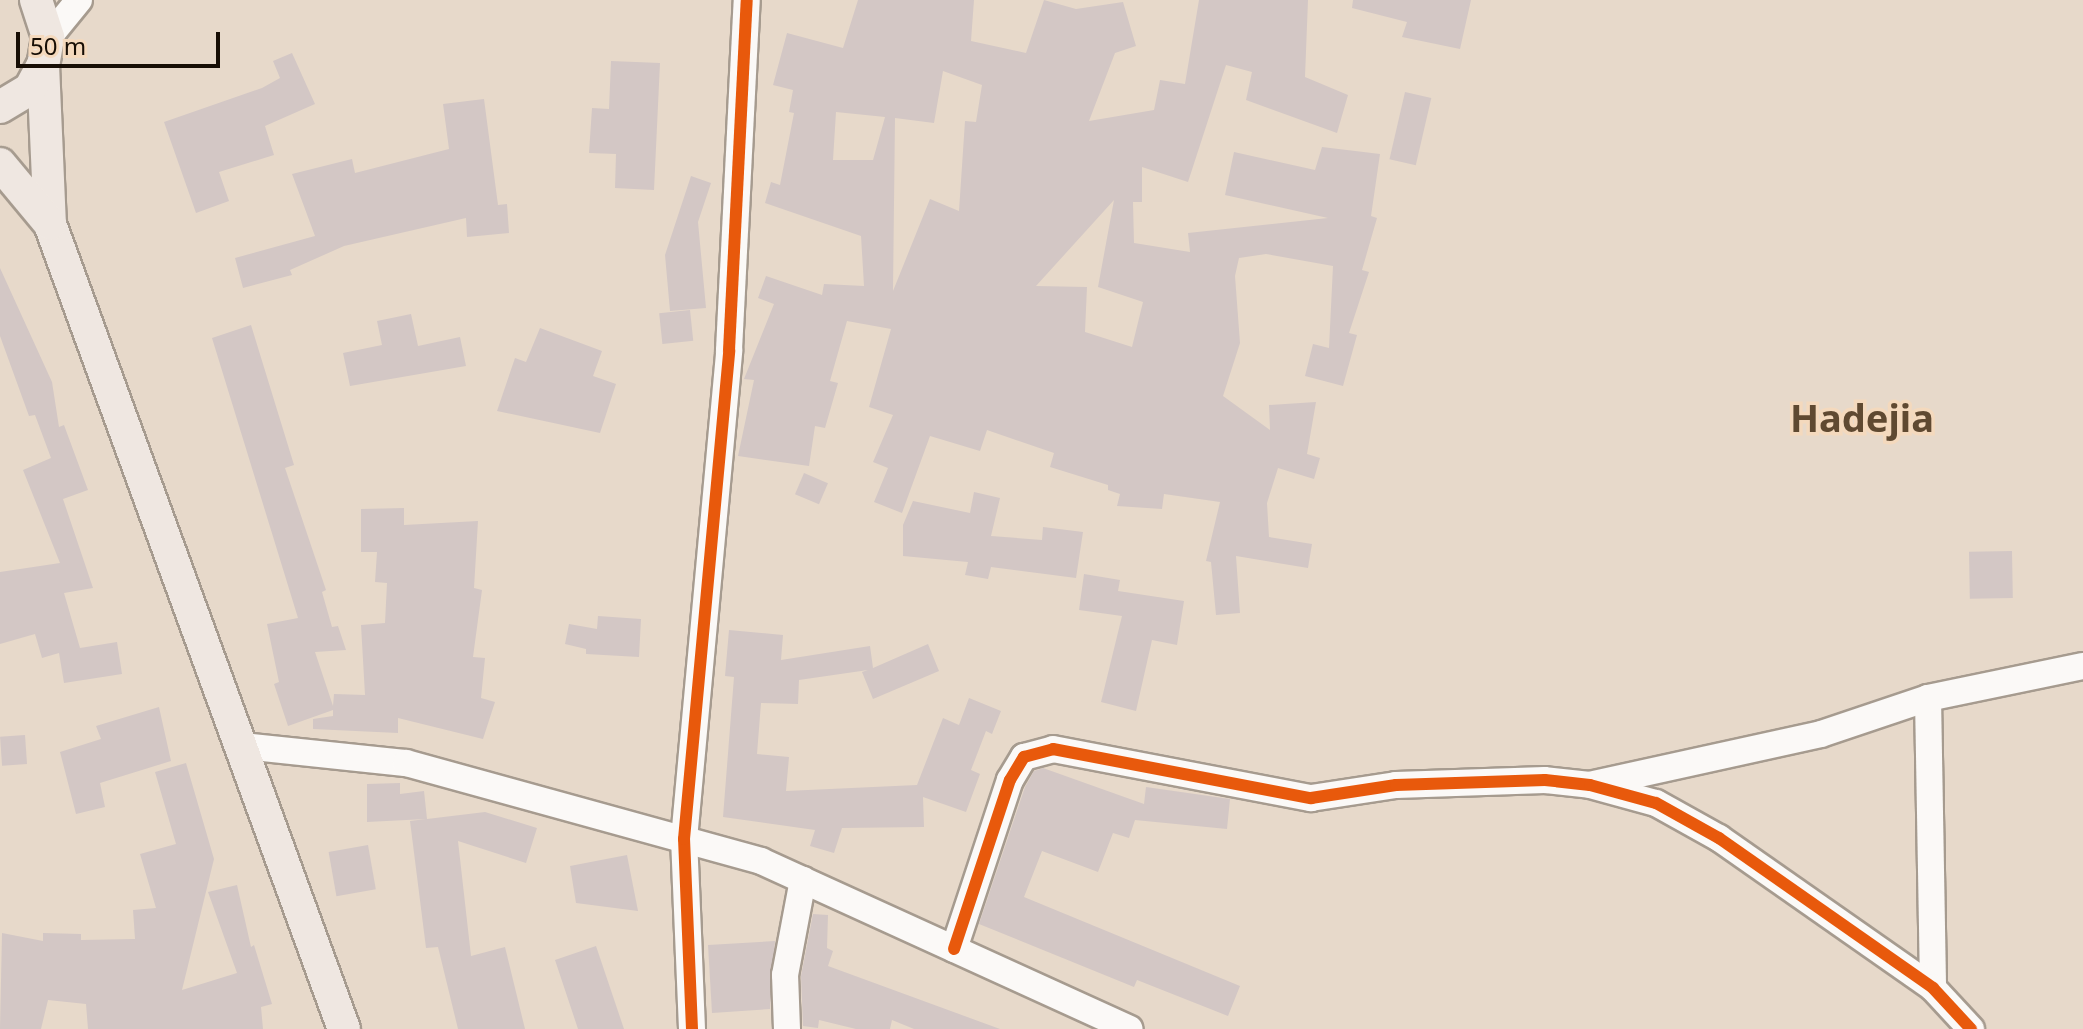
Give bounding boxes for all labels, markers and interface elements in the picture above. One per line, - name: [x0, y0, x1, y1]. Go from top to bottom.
- scale bar: [20, 16, 224, 66]
- text: 50 m: [30, 29, 86, 62]
- district label: Hadejia: [1790, 395, 1934, 441]

